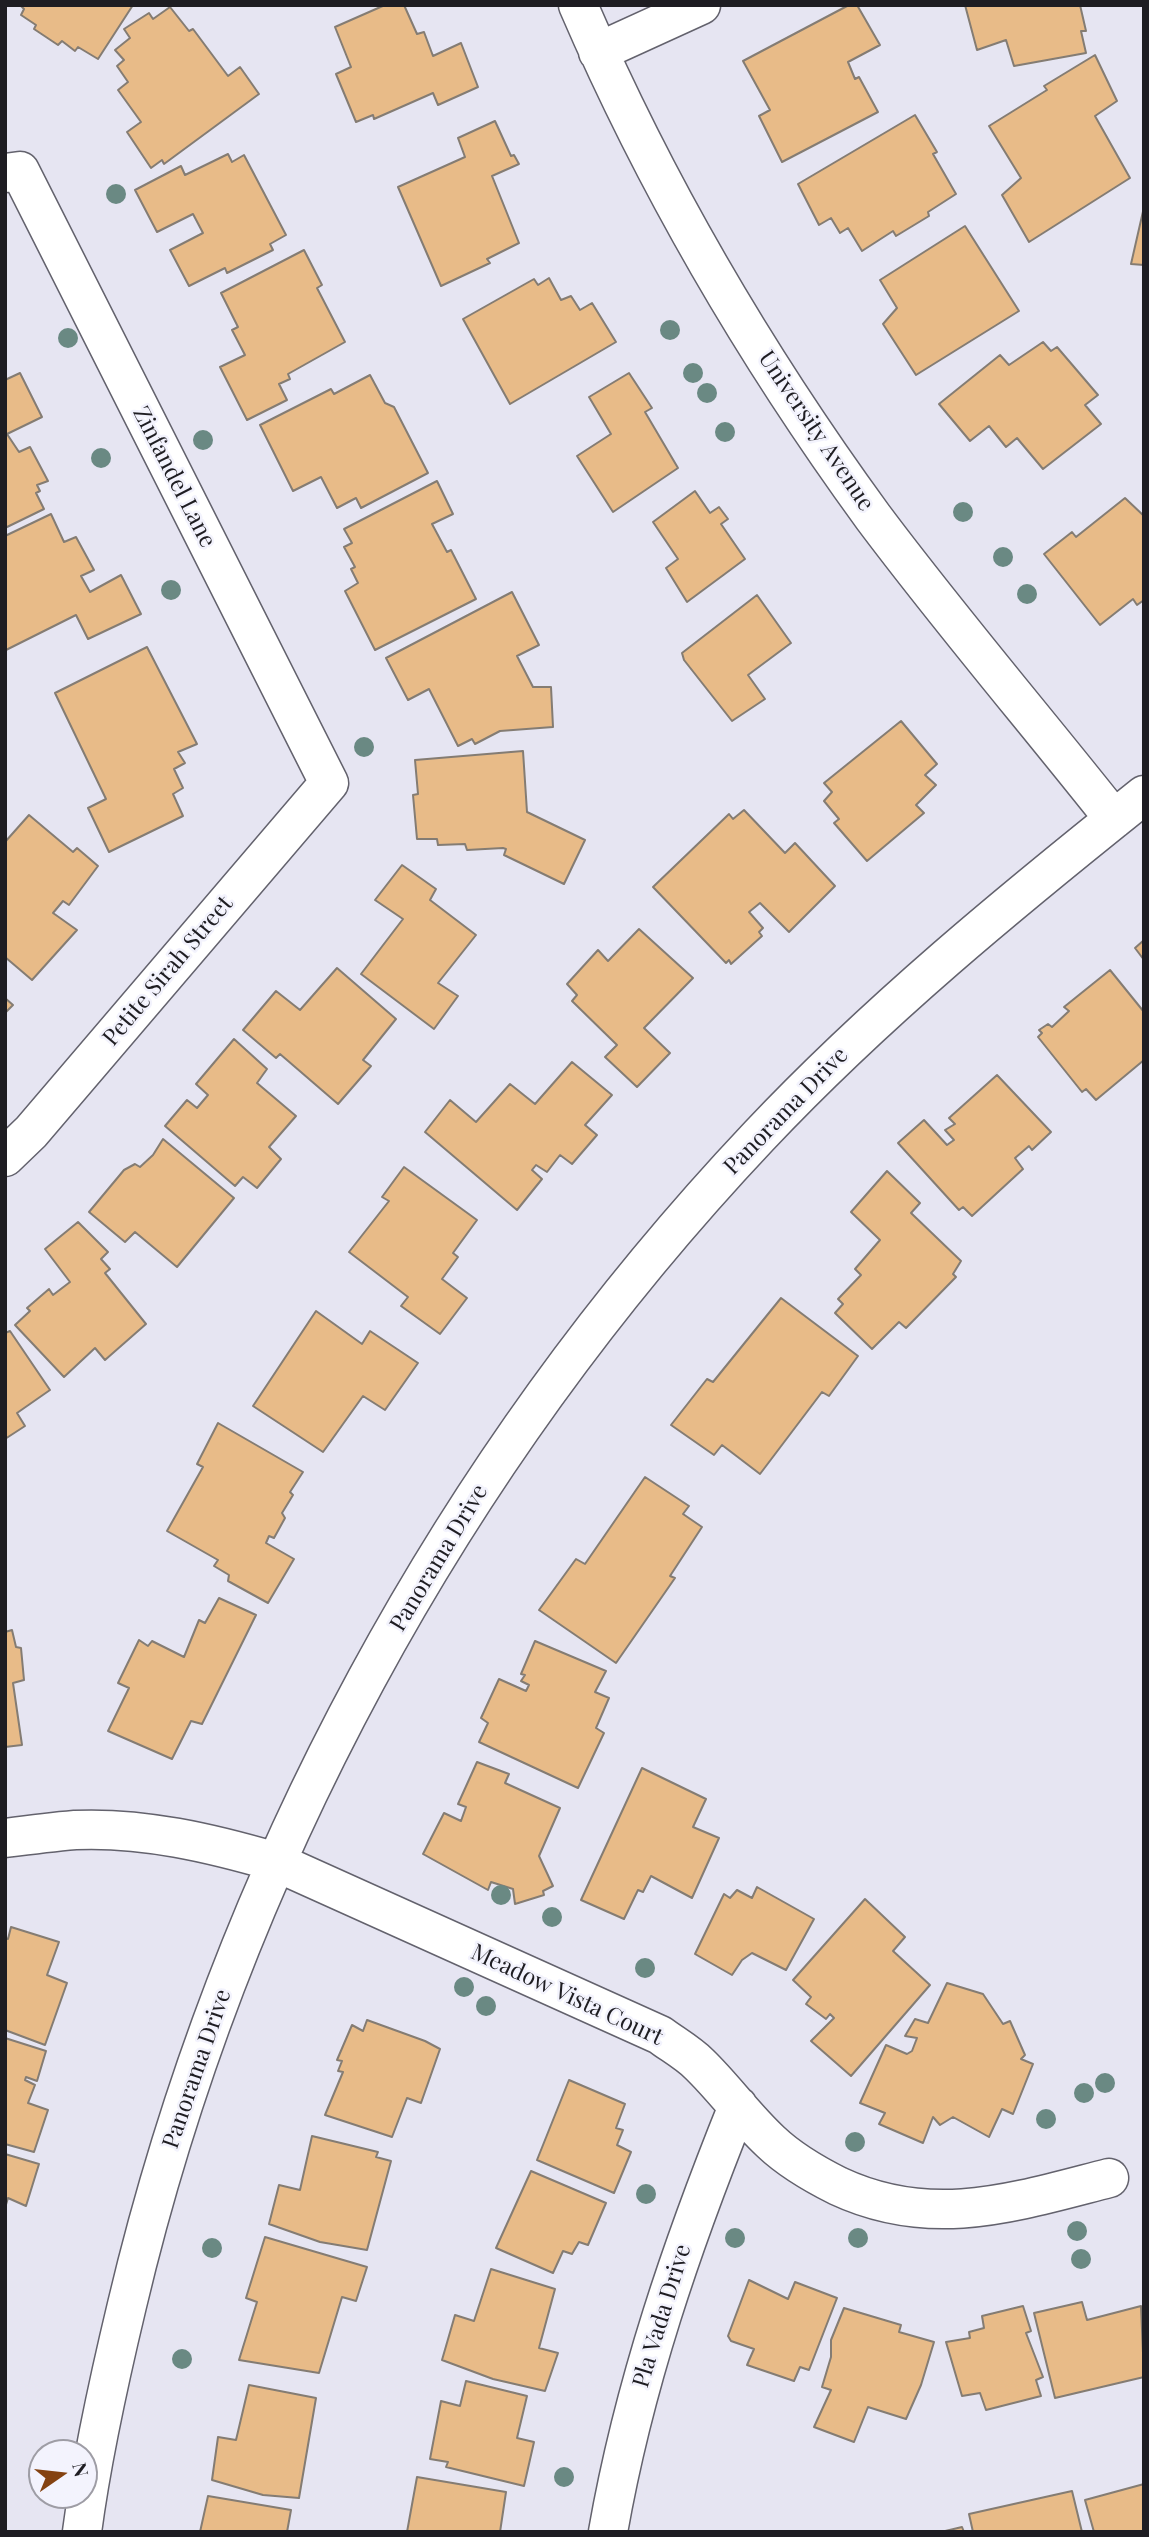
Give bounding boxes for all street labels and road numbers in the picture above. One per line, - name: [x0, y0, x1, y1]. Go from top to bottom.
- street label: University Avenue: [752, 346, 880, 516]
- street label: Zinfandel Lane: [127, 402, 221, 552]
- street label: Petite Sirah Street: [97, 890, 239, 1052]
- street label: Panorama Drive: [718, 1041, 854, 1181]
- street label: Panorama Drive: [384, 1479, 494, 1637]
- street label: Meadow Vista Court: [467, 1938, 667, 2052]
- street label: Panorama Drive: [157, 1986, 237, 2152]
- street label: Pla Vada Drive: [627, 2241, 697, 2391]

